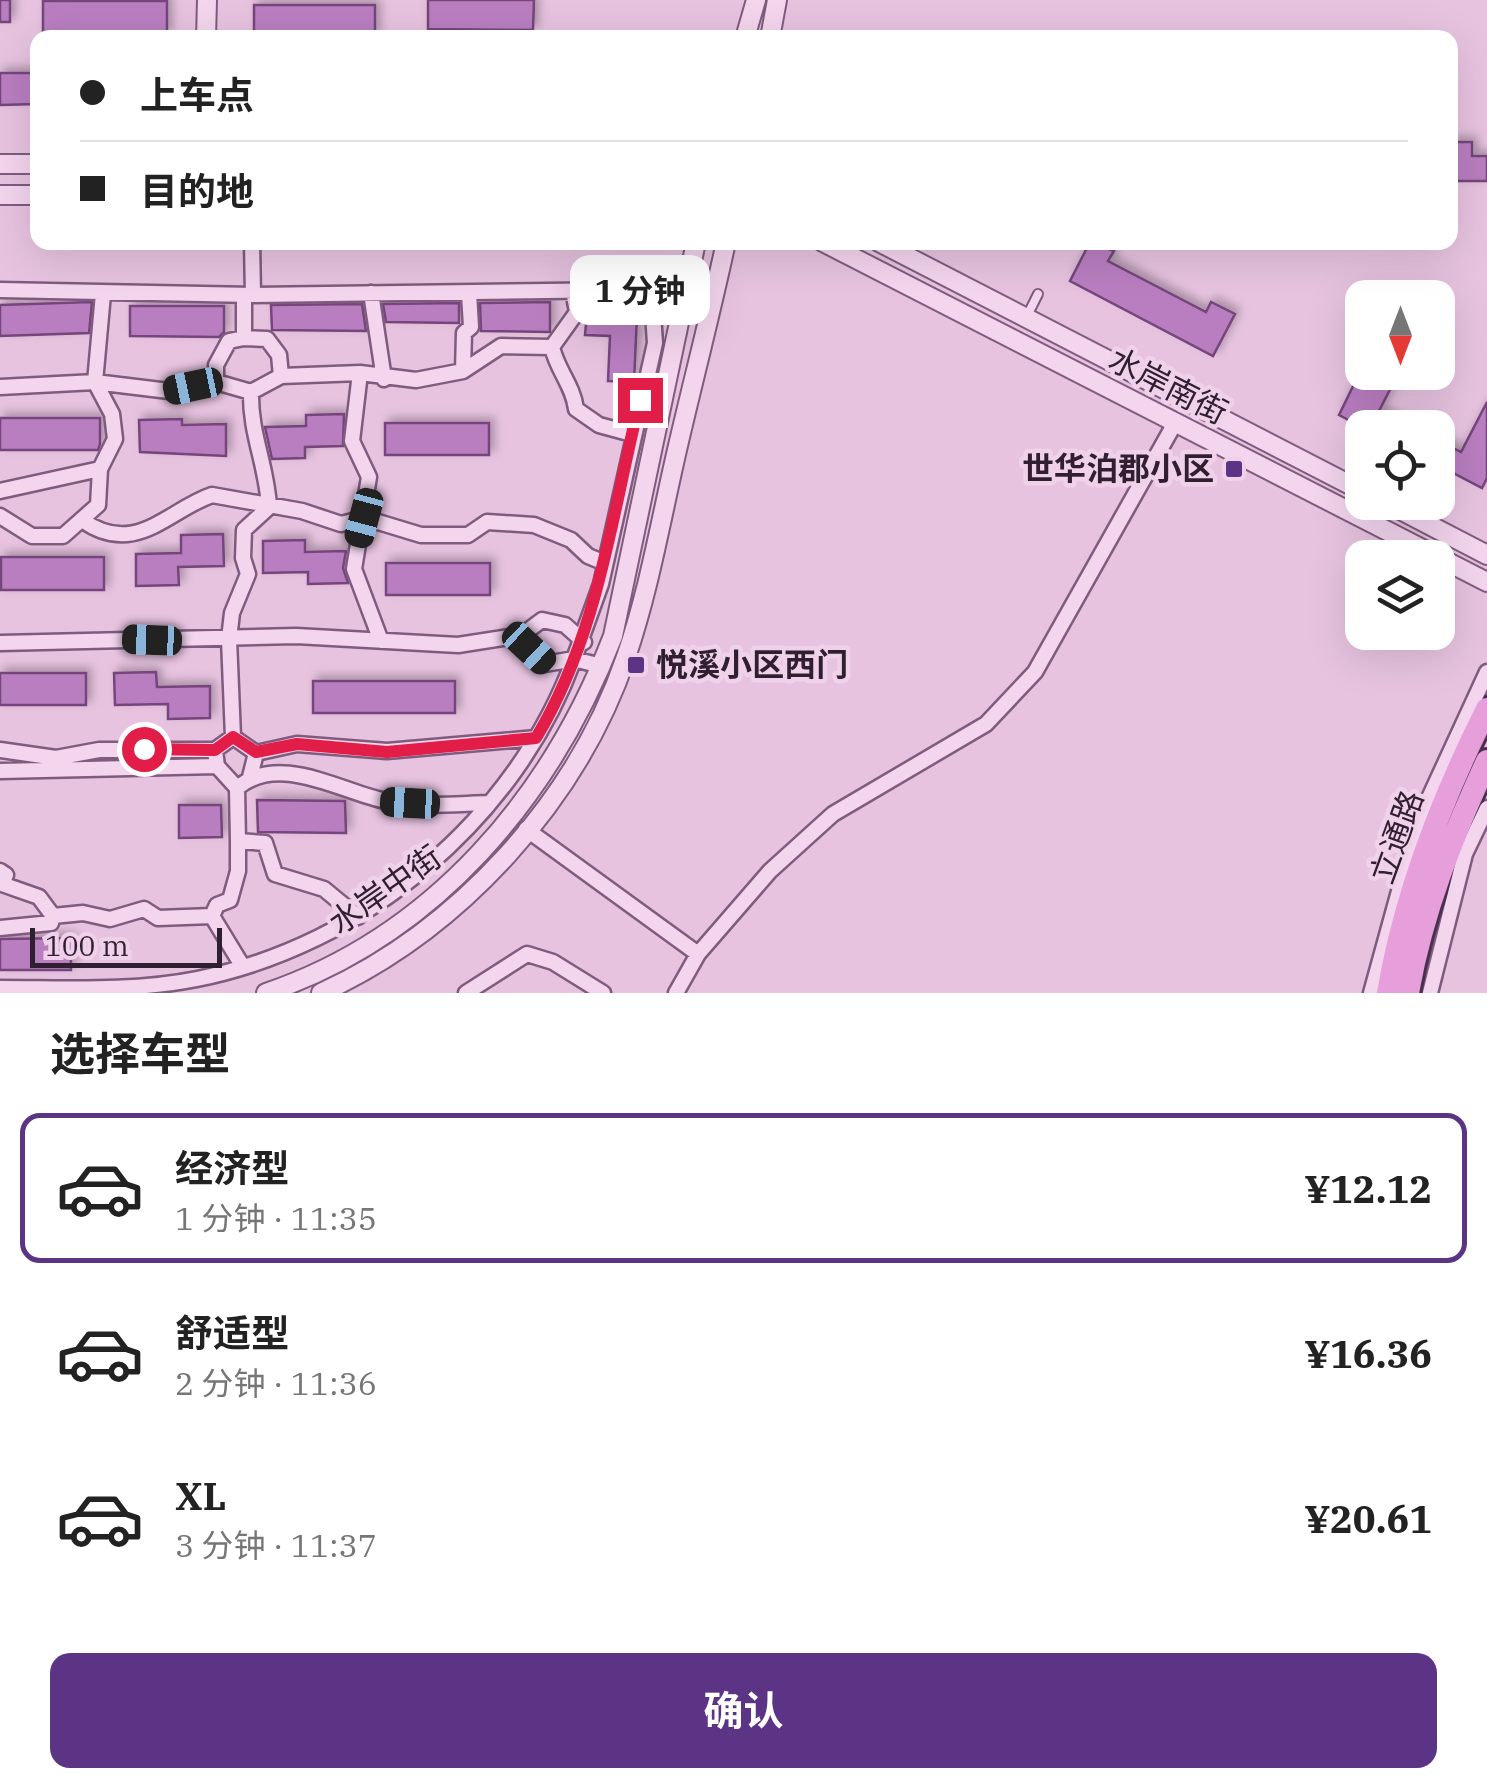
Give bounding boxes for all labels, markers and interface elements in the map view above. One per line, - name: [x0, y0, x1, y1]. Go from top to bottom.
- text: 上车点: [140, 70, 254, 119]
- text: 目的地: [140, 166, 254, 215]
- callout: 1 分钟: [570, 255, 710, 325]
- text: 1 分钟: [595, 269, 685, 311]
- north arrow: [1345, 280, 1455, 390]
- map controls: [1345, 280, 1455, 650]
- street label: 水岸南街: [1102, 337, 1235, 433]
- car: [161, 365, 225, 407]
- route end: [618, 378, 663, 423]
- button: locate: [1345, 410, 1455, 520]
- place label: 世华泊郡小区: [1022, 447, 1214, 489]
- marker: 世华泊郡小区: [1223, 458, 1245, 480]
- car: [342, 485, 386, 551]
- button: layers: [1345, 540, 1455, 650]
- car: [497, 617, 561, 679]
- car: [121, 624, 183, 656]
- place label: 悦溪小区西门: [656, 643, 848, 685]
- marker: 悦溪小区西门: [625, 654, 647, 676]
- route start: [122, 727, 167, 772]
- street label: 立通路: [1360, 784, 1432, 889]
- car: [379, 786, 441, 820]
- street label: 水岸中街: [320, 835, 449, 943]
- scale bar: [30, 923, 222, 968]
- text: 100 m: [45, 927, 129, 964]
- text: 选择车型: [50, 1024, 230, 1082]
- icon: car: [55, 1143, 145, 1233]
- text: 经济型: [175, 1143, 289, 1192]
- text: ¥12.12: [1304, 1164, 1432, 1213]
- text: 1 分钟 · 11:35: [175, 1197, 377, 1239]
- icon: car: [55, 1308, 145, 1398]
- text: 舒适型: [175, 1308, 289, 1357]
- text: ¥16.36: [1304, 1329, 1432, 1378]
- text: 2 分钟 · 11:36: [175, 1362, 377, 1404]
- text: XL: [175, 1471, 226, 1520]
- icon: car: [55, 1473, 145, 1563]
- text: ¥20.61: [1304, 1494, 1432, 1543]
- text: 3 分钟 · 11:37: [175, 1524, 377, 1566]
- button: 确认: [50, 1653, 1437, 1768]

